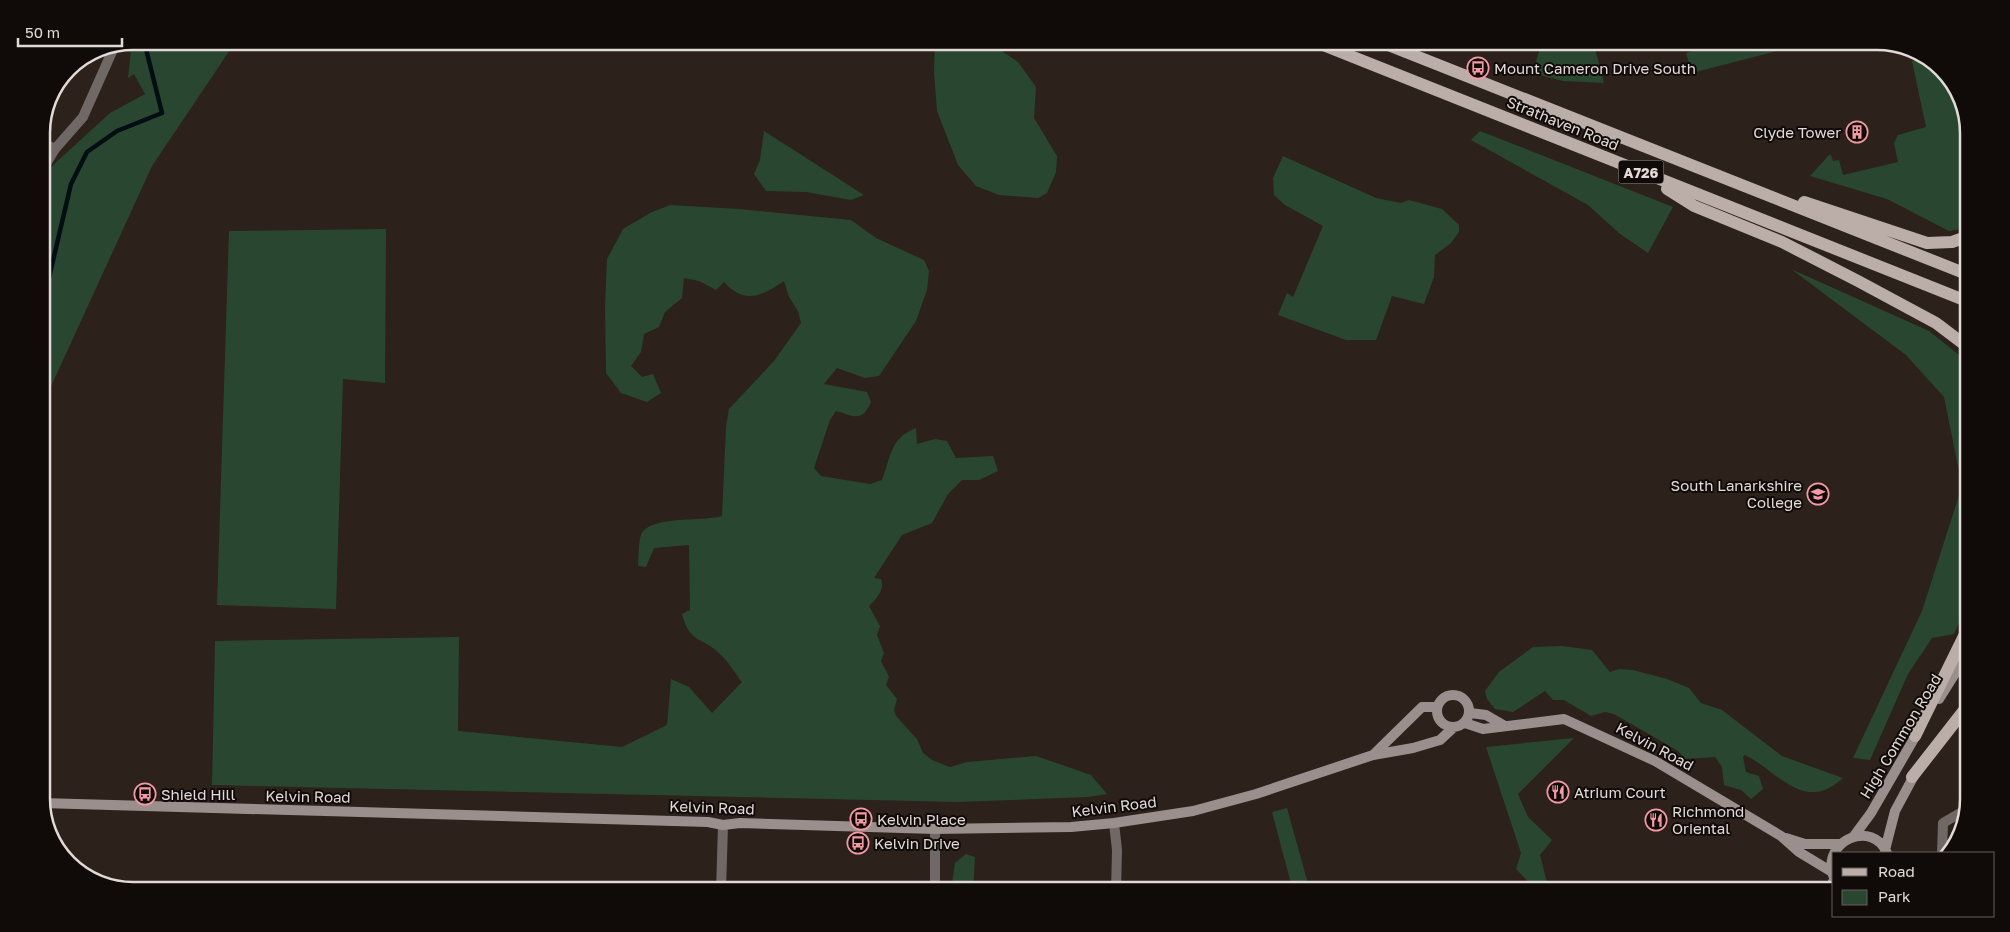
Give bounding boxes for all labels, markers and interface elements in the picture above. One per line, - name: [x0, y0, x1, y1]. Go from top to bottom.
- scale bar: [18, 15, 121, 47]
- text: 50 m: [25, 23, 60, 41]
- bus stop icon: Mount Cameron Drive South: [1466, 56, 1490, 80]
- place label: Mount Cameron Drive South: [1494, 59, 1696, 77]
- street label: Strathaven Road: [1504, 92, 1622, 154]
- building icon: Clyde Tower: [1845, 120, 1869, 144]
- place label: Clyde Tower: [1753, 123, 1841, 141]
- road number: A726: [1618, 160, 1664, 183]
- place label: South Lanarkshire College: [1671, 476, 1802, 511]
- school or university icon: South Lanarkshire College: [1806, 482, 1830, 506]
- street label: High Common Road: [1856, 670, 1944, 802]
- street label: Kelvin Road: [1613, 718, 1697, 774]
- restaurant icon: Atrium Court: [1546, 780, 1570, 804]
- bus stop icon: Shield Hill: [133, 782, 157, 806]
- place label: Atrium Court: [1574, 783, 1666, 801]
- place label: Shield Hill: [161, 785, 235, 803]
- street label: Kelvin Road: [265, 786, 351, 806]
- street label: Kelvin Road: [1071, 792, 1157, 820]
- street label: Kelvin Road: [669, 797, 755, 817]
- place label: Richmond Oriental: [1672, 802, 1744, 837]
- bus stop icon: Kelvin Place: [849, 807, 873, 831]
- restaurant icon: Richmond Oriental: [1644, 808, 1668, 832]
- place label: Kelvin Place: [877, 810, 966, 828]
- bus stop icon: Kelvin Drive: [846, 831, 870, 855]
- place label: Kelvin Drive: [874, 834, 960, 852]
- legend: [1832, 852, 1995, 917]
- text: Road: [1878, 862, 1915, 880]
- text: Park: [1878, 887, 1911, 905]

